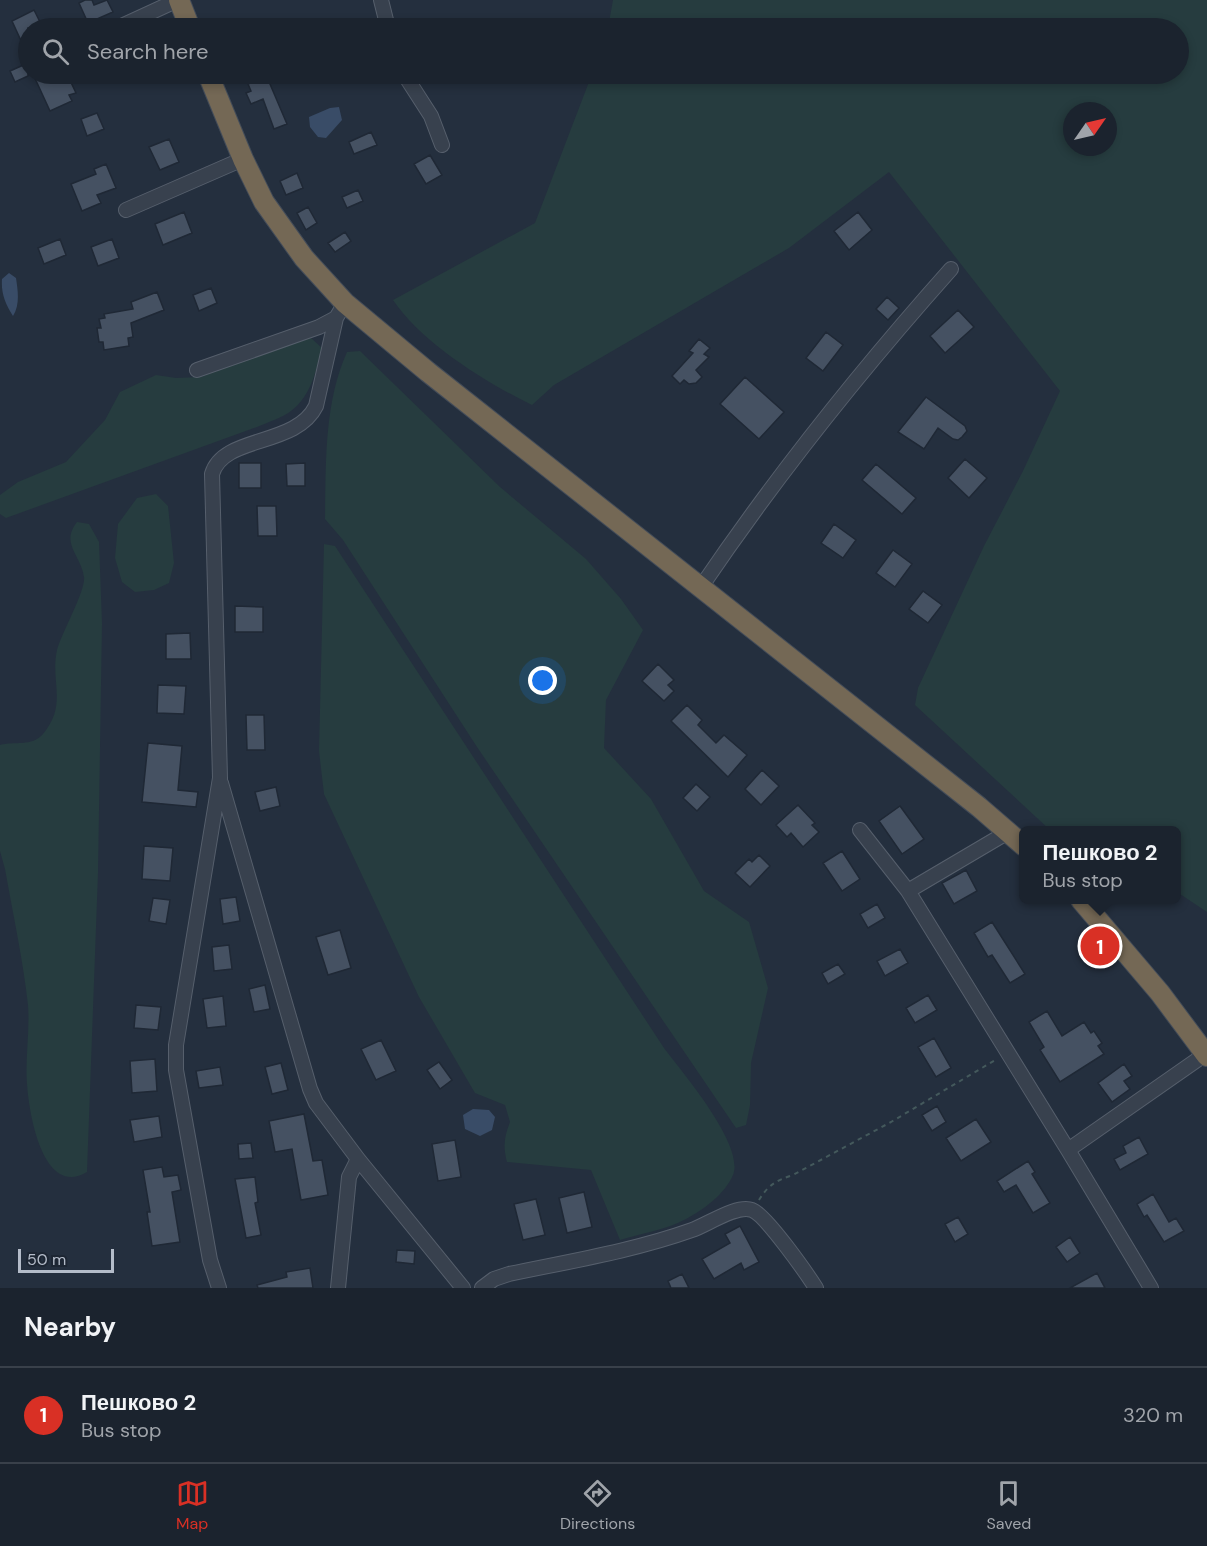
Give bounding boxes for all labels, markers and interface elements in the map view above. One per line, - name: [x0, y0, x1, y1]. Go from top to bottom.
- search box: [18, 18, 1189, 84]
- icon: search: [39, 35, 72, 68]
- text: Search here: [87, 37, 208, 66]
- north arrow: [1063, 102, 1117, 156]
- your location: [528, 666, 557, 695]
- popup: [1019, 826, 1181, 904]
- text: Пешково 2: [1042, 838, 1158, 867]
- text: Bus stop: [1042, 867, 1123, 893]
- pin: 1: [1080, 924, 1120, 968]
- scale bar: [18, 1246, 114, 1274]
- text: 50 m: [27, 1249, 66, 1270]
- text: Nearby: [24, 1310, 116, 1344]
- text: Пешково 2: [81, 1388, 196, 1417]
- text: 1: [40, 1402, 47, 1428]
- text: 320 m: [1123, 1402, 1183, 1428]
- text: Bus stop: [81, 1417, 161, 1443]
- tab: Map: [176, 1477, 209, 1534]
- tab: Directions: [560, 1477, 635, 1534]
- tab: Saved: [987, 1477, 1031, 1534]

